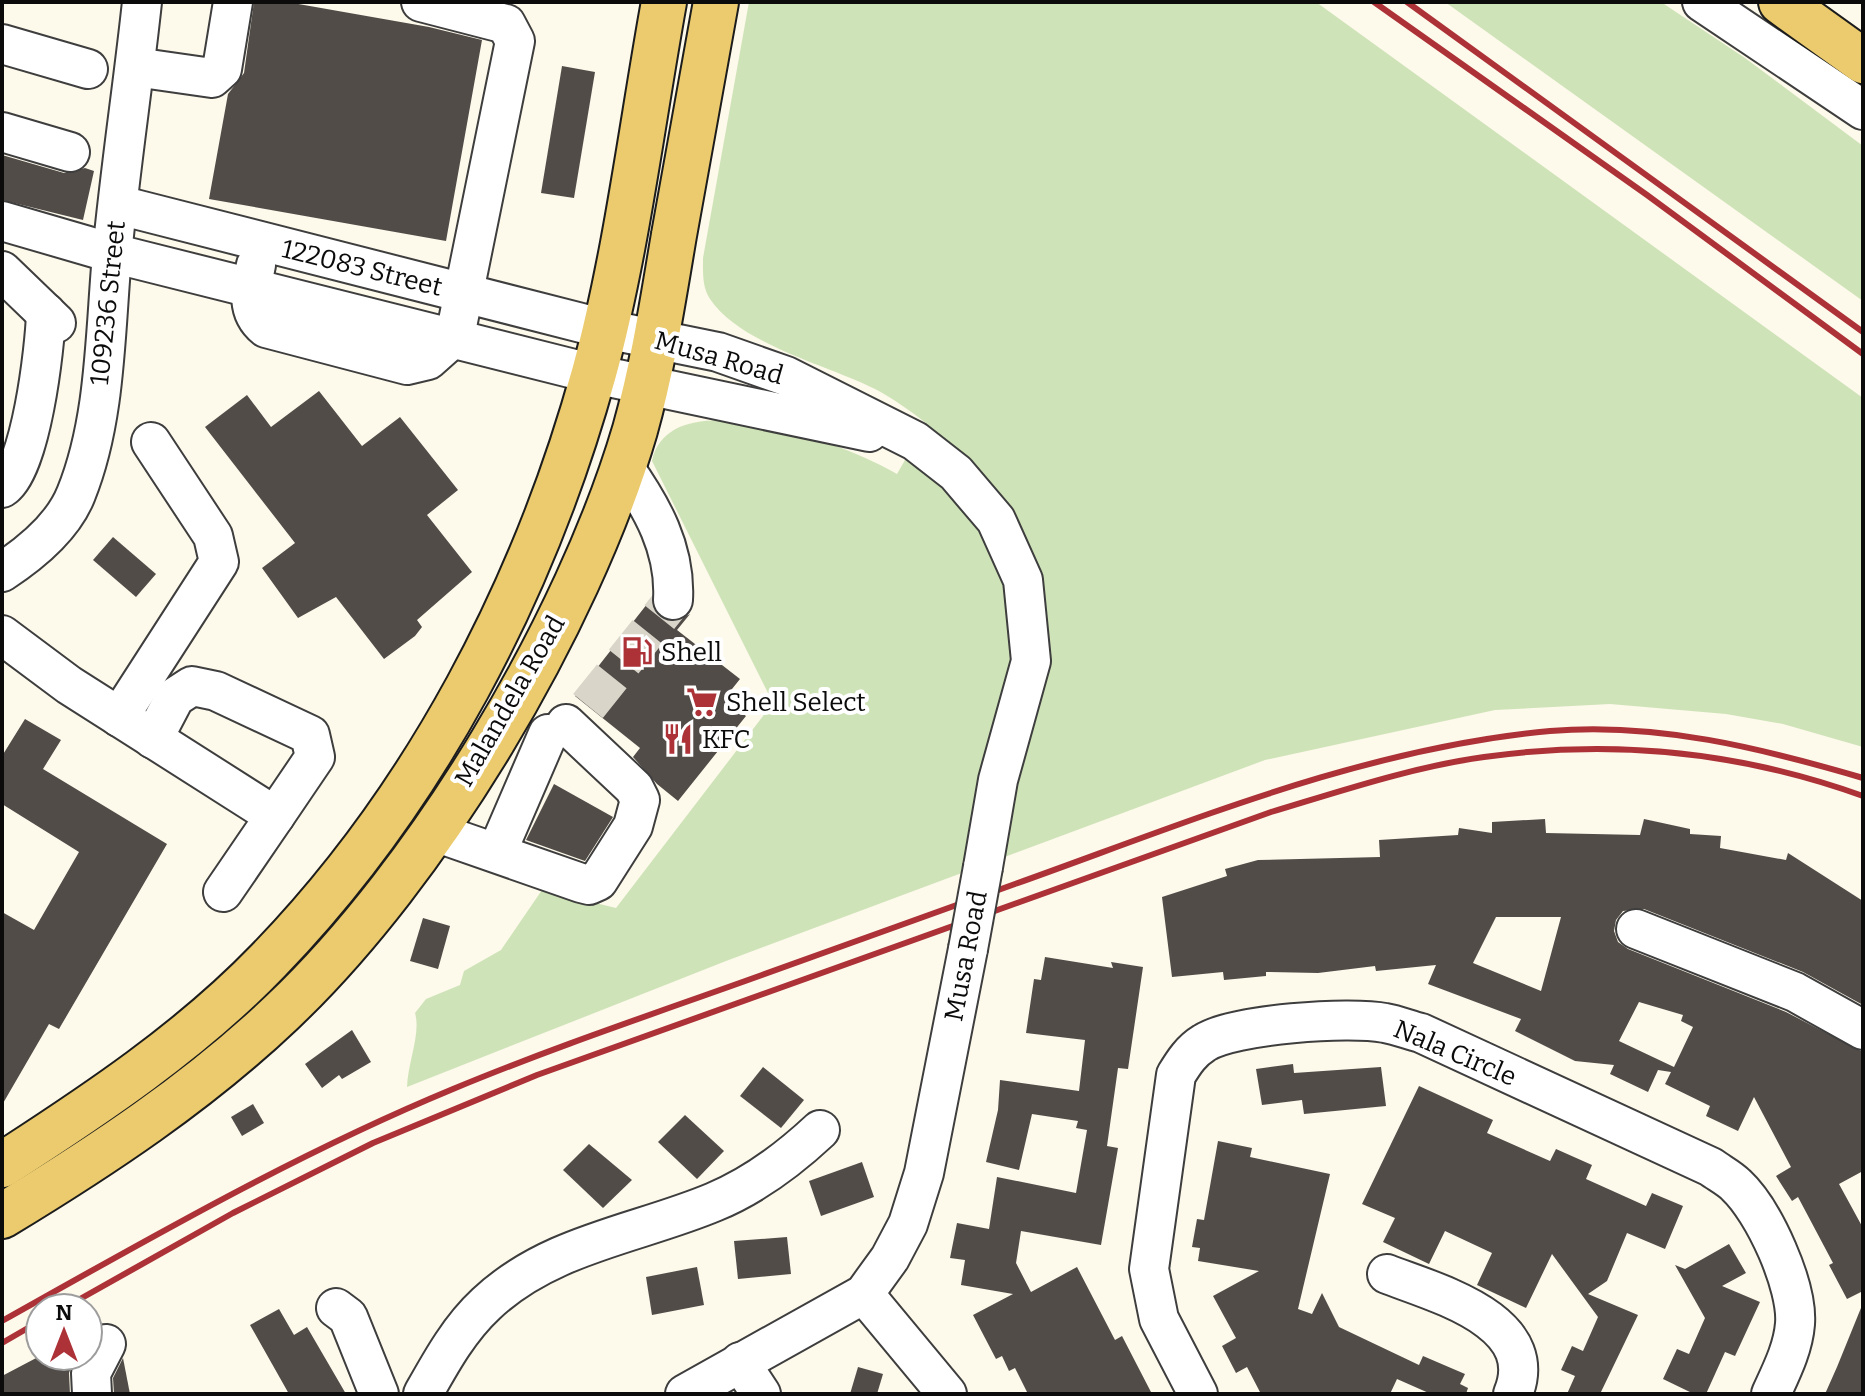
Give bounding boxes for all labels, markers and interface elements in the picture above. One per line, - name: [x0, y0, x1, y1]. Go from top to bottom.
- street label: 109236 Street: [84, 219, 132, 387]
- street label: 122083 Street: [279, 233, 446, 303]
- street label: Musa Road: [651, 325, 787, 391]
- street label: Malandela Road: [449, 610, 571, 792]
- fuel station icon: Shell: [620, 635, 654, 669]
- place label: Shell: [661, 637, 722, 668]
- supermarket icon: Shell Select: [685, 685, 719, 719]
- place label: Shell Select: [726, 687, 866, 718]
- restaurant icon: KFC: [661, 722, 695, 756]
- place label: KFC: [702, 724, 750, 755]
- street label: Musa Road: [938, 888, 994, 1024]
- street label: Nala Circle: [1389, 1013, 1521, 1093]
- north arrow: [24, 1292, 104, 1372]
- text: N: [56, 1299, 73, 1326]

